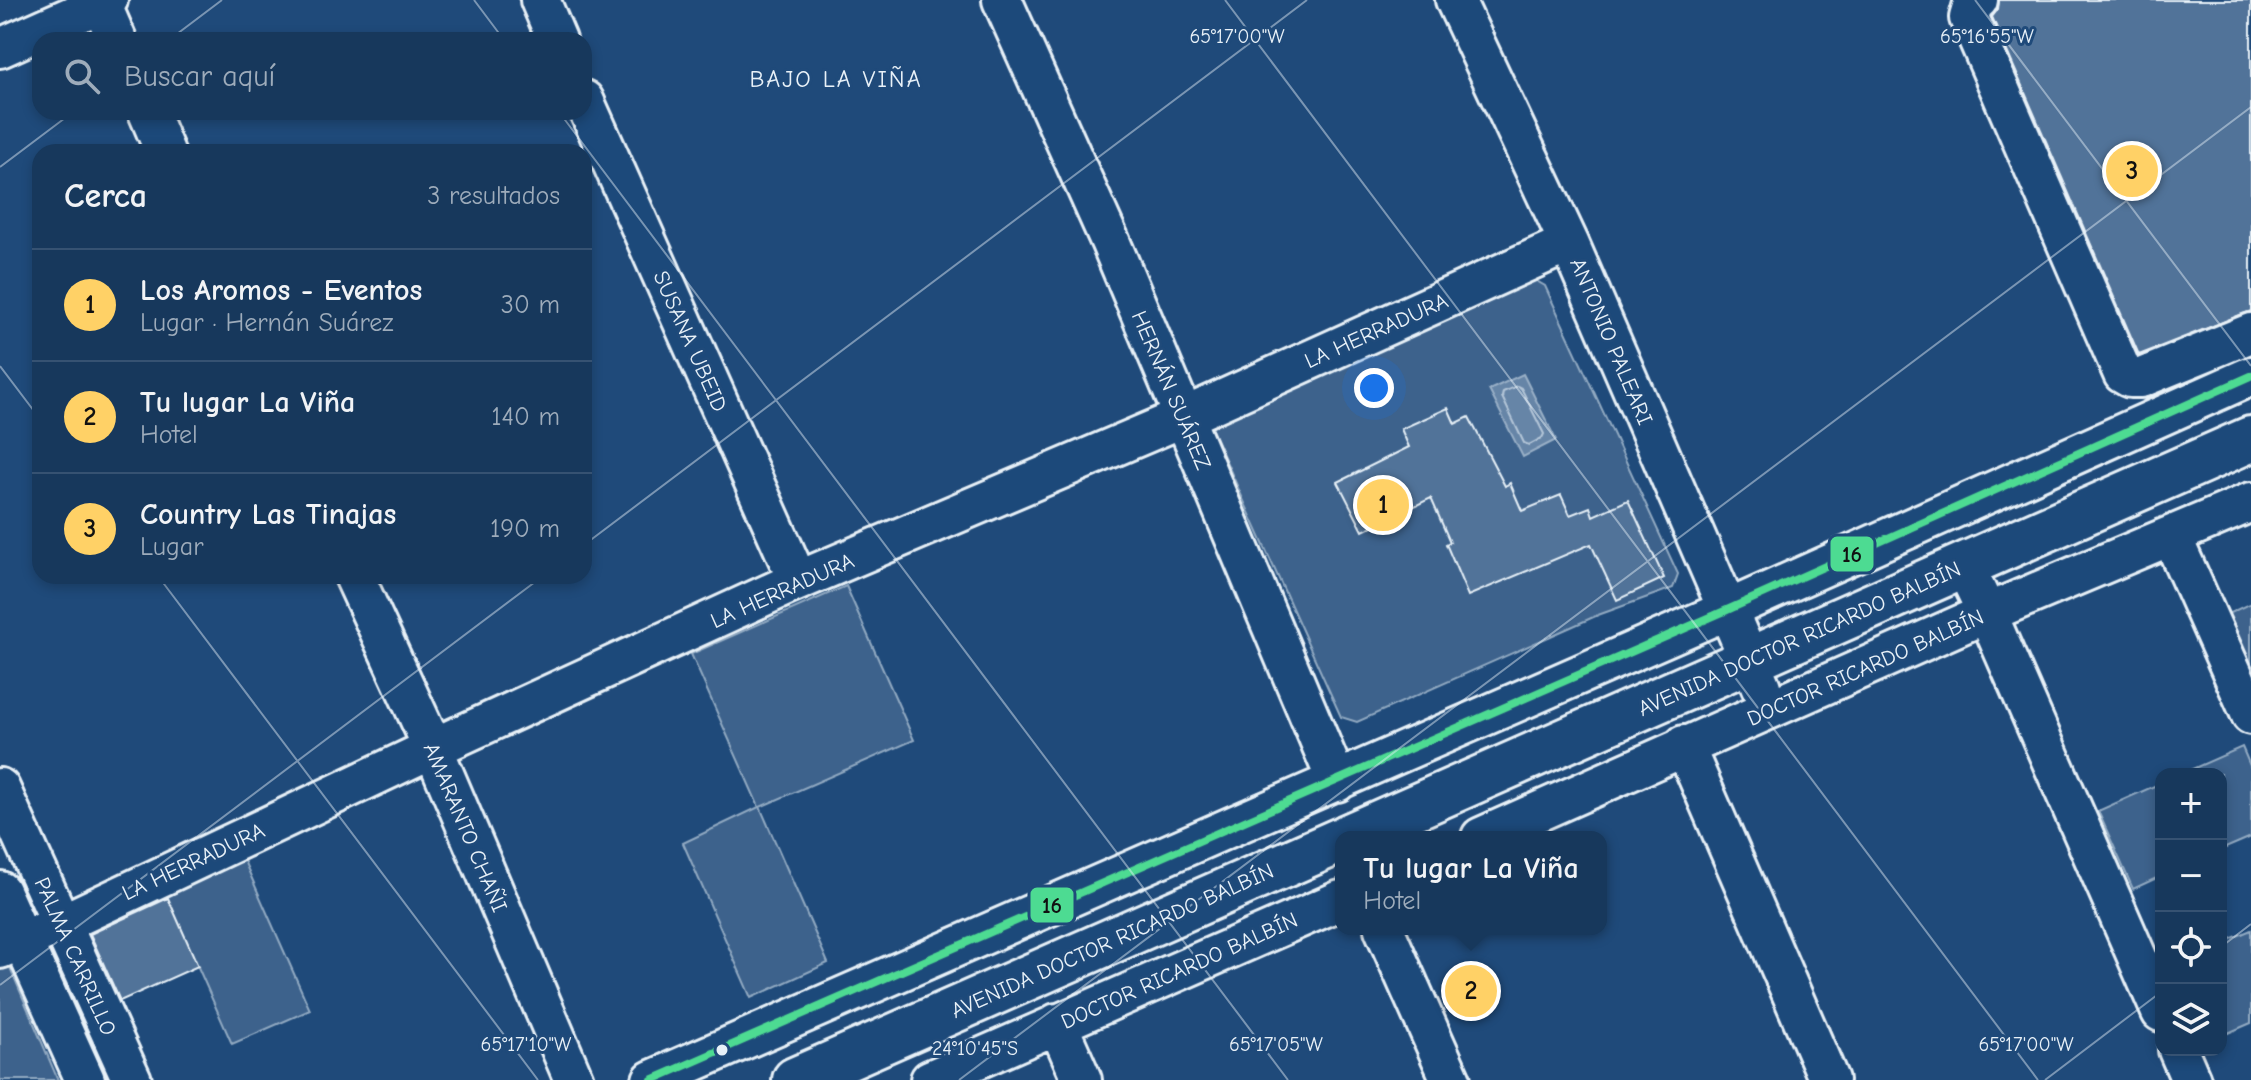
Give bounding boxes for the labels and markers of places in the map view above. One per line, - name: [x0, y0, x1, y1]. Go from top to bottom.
- pin: 3: [2106, 141, 2158, 201]
- pin: 1: [1357, 475, 1409, 535]
- pin: 2: [1445, 961, 1497, 1021]
- unlabelled marker: [714, 1042, 730, 1058]

